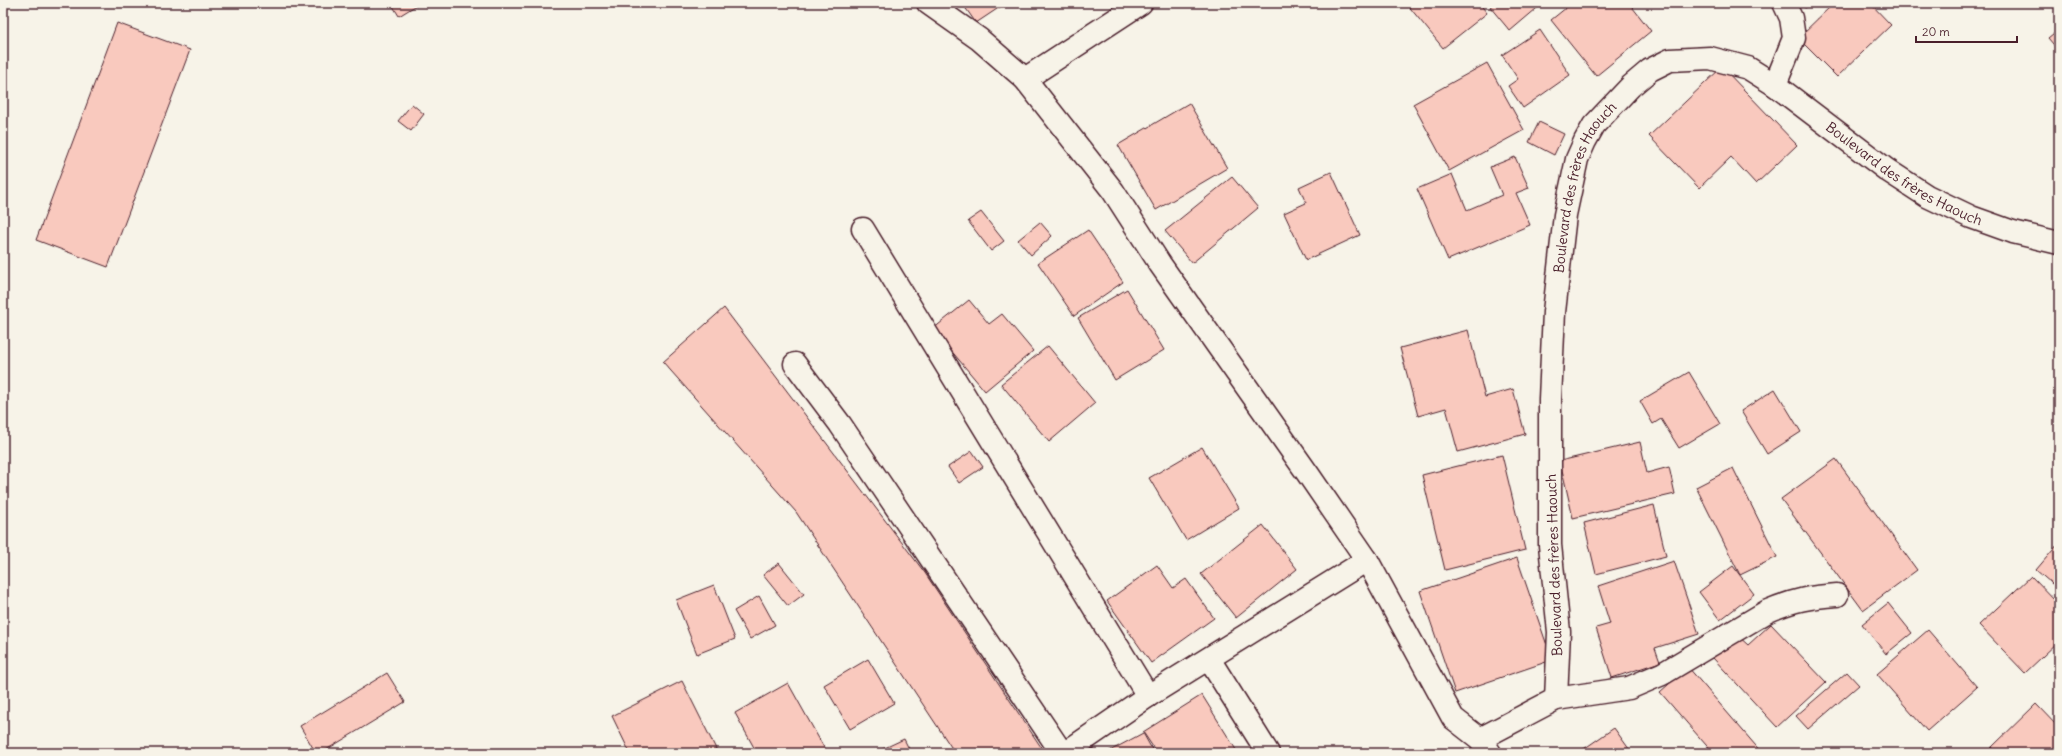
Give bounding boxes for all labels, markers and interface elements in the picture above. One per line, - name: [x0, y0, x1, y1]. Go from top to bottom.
- scale bar: [1916, 18, 2017, 44]
- text: 20 m: [1922, 24, 1950, 39]
- street label: Boulevard des frères Haouch: [1549, 98, 1620, 274]
- street label: Boulevard des frères Haouch: [1822, 118, 1985, 229]
- street label: Boulevard des frères Haouch: [1542, 474, 1566, 656]

